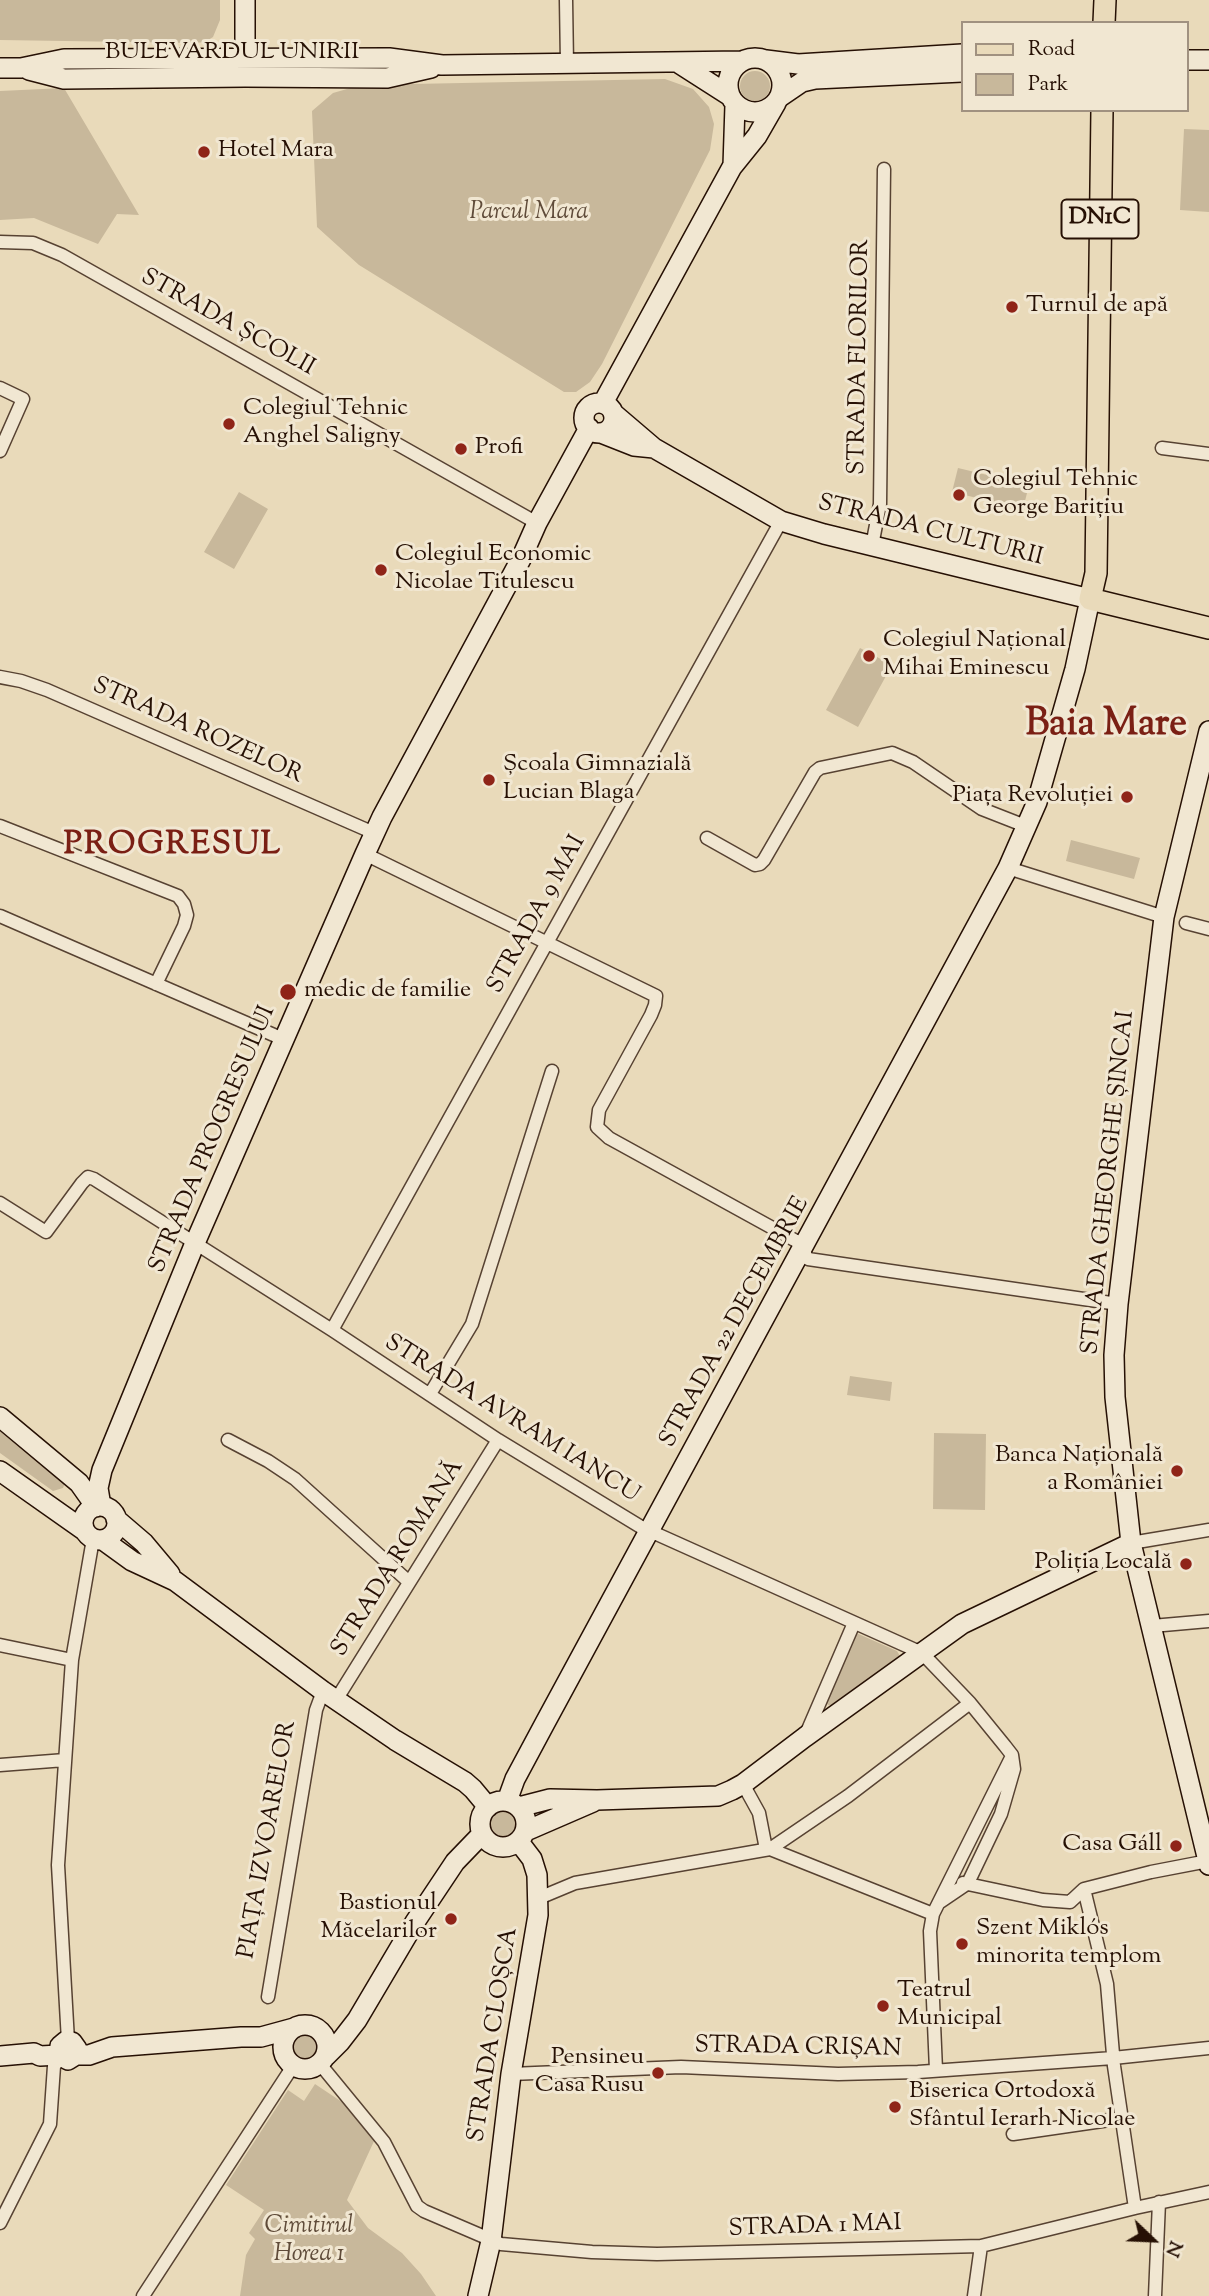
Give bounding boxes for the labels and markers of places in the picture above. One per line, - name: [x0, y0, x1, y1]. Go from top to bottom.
- place label: Hotel Mara: [218, 138, 334, 166]
- marker: Hotel Mara: [196, 144, 212, 160]
- place label: Turnul de apă: [1026, 293, 1168, 321]
- marker: Turnul de apă: [1004, 299, 1020, 315]
- place label: Colegiul Tehnic Anghel Saligny: [243, 396, 408, 452]
- marker: Colegiul Tehnic Anghel Saligny: [221, 416, 237, 432]
- place label: Profi: [475, 435, 523, 463]
- marker: Profi: [453, 441, 469, 457]
- place label: Colegiul Tehnic George Barițiu: [973, 467, 1138, 523]
- marker: Colegiul Tehnic George Barițiu: [951, 487, 967, 503]
- place label: Colegiul Economic Nicolae Titulescu: [395, 542, 591, 598]
- marker: Colegiul Economic Nicolae Titulescu: [373, 562, 389, 578]
- place label: Colegiul Național Mihai Eminescu: [883, 628, 1066, 684]
- marker: Colegiul Național Mihai Eminescu: [861, 648, 877, 664]
- place label: Școala Gimnazială Lucian Blaga: [503, 752, 691, 808]
- marker: Școala Gimnazială Lucian Blaga: [481, 772, 497, 788]
- place label: Piața Revoluției: [952, 783, 1113, 811]
- marker: Piața Revoluției: [1119, 789, 1135, 805]
- place label: medic de familie: [304, 978, 471, 1006]
- marker: medic de familie: [278, 982, 298, 1002]
- place label: Banca Națională a României: [995, 1443, 1163, 1499]
- marker: Banca Națională a României: [1169, 1463, 1185, 1479]
- place label: Poliția Locală: [1035, 1550, 1172, 1578]
- marker: Poliția Locală: [1178, 1556, 1194, 1572]
- place label: Casa Gáll: [1062, 1832, 1162, 1860]
- marker: Casa Gáll: [1168, 1838, 1184, 1854]
- place label: Bastionul Măcelarilor: [320, 1891, 437, 1947]
- marker: Bastionul Măcelarilor: [443, 1911, 459, 1927]
- place label: Szent Miklós minorita templom: [976, 1916, 1161, 1972]
- marker: Szent Miklós minorita templom: [954, 1936, 970, 1952]
- place label: Teatrul Municipal: [897, 1978, 1002, 2034]
- marker: Teatrul Municipal: [875, 1998, 891, 2014]
- place label: Pensineu Casa Rusu: [535, 2045, 644, 2101]
- marker: Pensineu Casa Rusu: [650, 2065, 666, 2081]
- place label: Biserica Ortodoxă Sfântul Ierarh Nicolae: [909, 2079, 1135, 2135]
- marker: Biserica Ortodoxă Sfântul Ierarh Nicolae: [887, 2099, 903, 2115]

